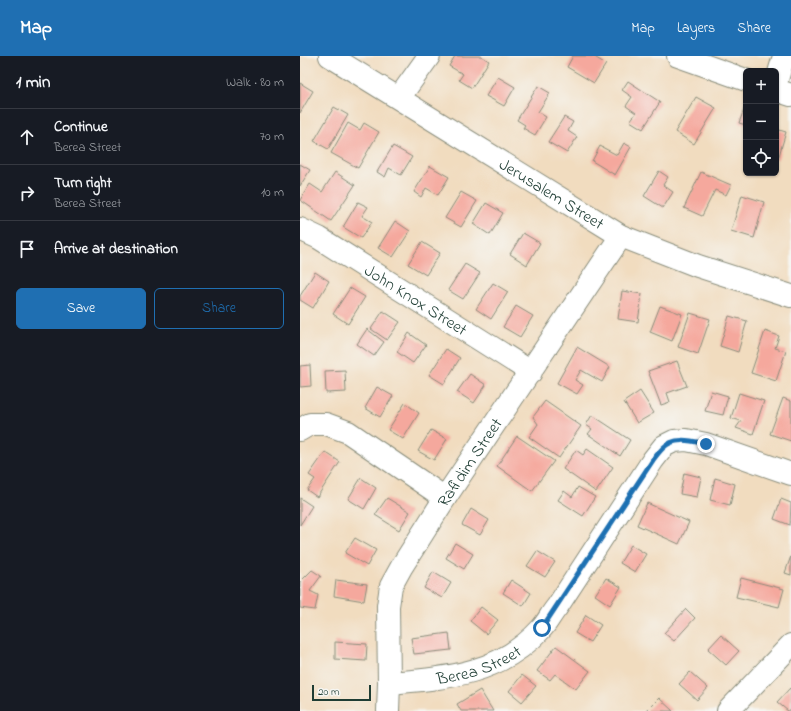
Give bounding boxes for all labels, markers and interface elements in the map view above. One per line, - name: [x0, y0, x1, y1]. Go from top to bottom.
- text: Map: [20, 15, 52, 42]
- text: Map: [631, 18, 655, 39]
- text: Layers: [677, 18, 715, 39]
- text: Share: [737, 18, 771, 39]
- map controls: [743, 68, 779, 176]
- button: +: [743, 68, 779, 104]
- text: 1 min: [16, 70, 50, 95]
- text: Walk · 80 m: [226, 73, 284, 92]
- button: −: [743, 104, 779, 140]
- text: Continue: [54, 116, 108, 138]
- icon: ahead: [16, 126, 38, 148]
- text: 70 m: [260, 127, 284, 146]
- text: Berea Street: [54, 138, 121, 157]
- button: locate: [743, 140, 779, 176]
- street label: Jerusalem Street: [494, 152, 609, 237]
- text: Turn right: [54, 172, 112, 194]
- icon: right: [16, 182, 38, 204]
- text: 10 m: [261, 183, 284, 202]
- text: Berea Street: [54, 194, 121, 213]
- icon: arrive: [16, 238, 38, 260]
- text: Arrive at destination: [54, 238, 178, 260]
- street label: John Knox Street: [359, 259, 472, 343]
- button: Save: [16, 288, 146, 329]
- button: Share: [154, 288, 284, 329]
- street label: Rafidim Street: [432, 413, 510, 512]
- route end: [697, 435, 715, 453]
- route start: [533, 619, 551, 637]
- street label: Berea Street: [434, 640, 527, 692]
- scale bar: [312, 683, 371, 702]
- text: 20 m: [318, 684, 340, 700]

